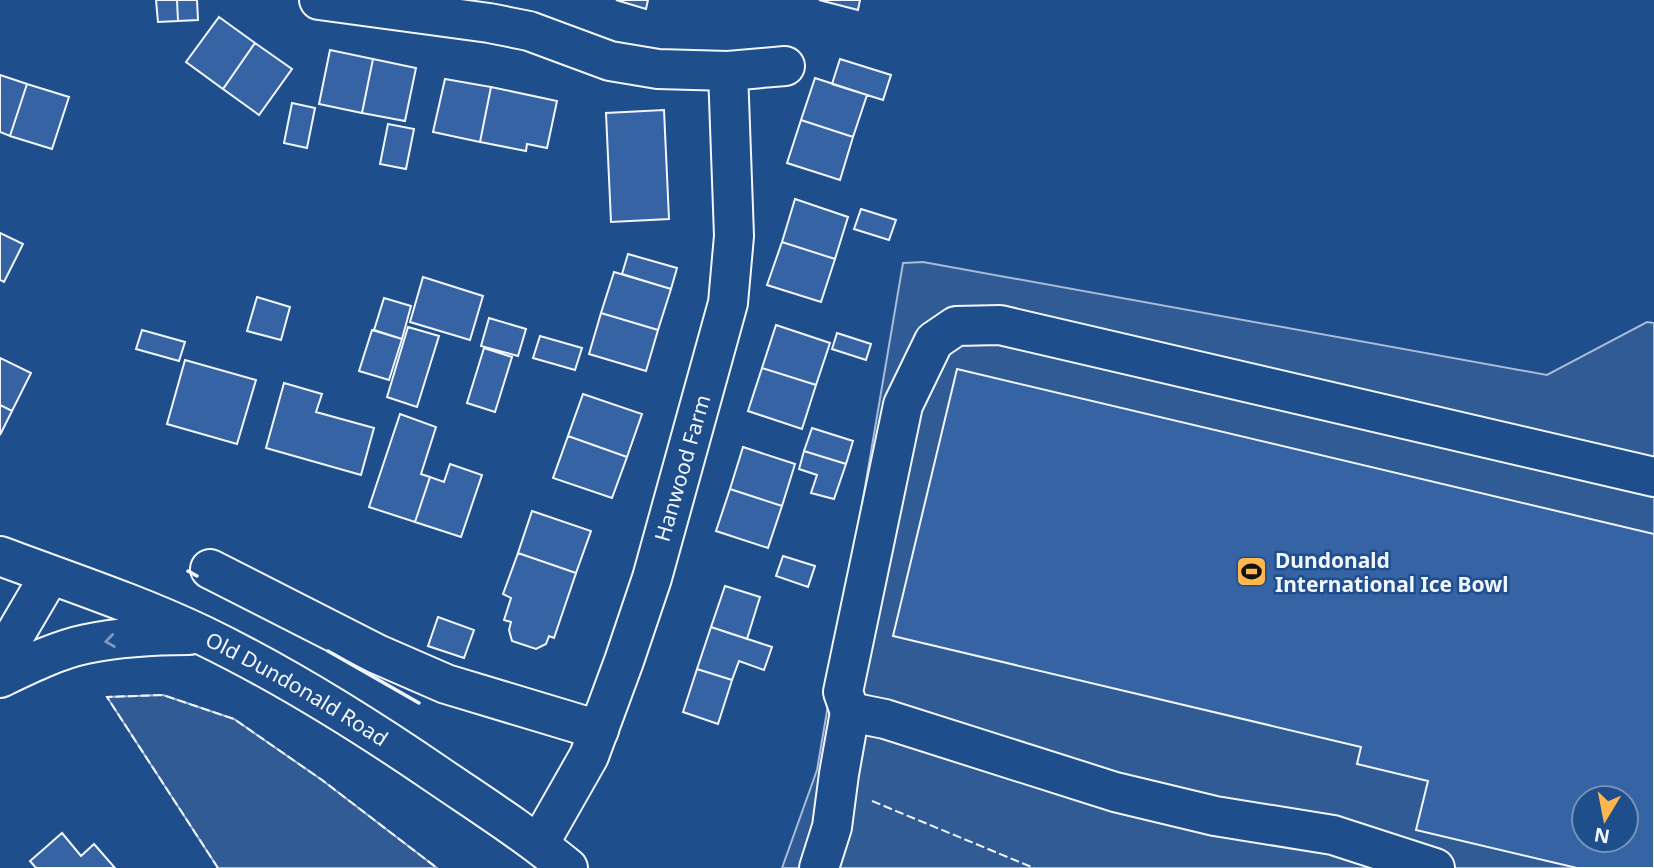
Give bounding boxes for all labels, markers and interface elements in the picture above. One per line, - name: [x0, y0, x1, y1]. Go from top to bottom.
- street label: Hanwood Farm: [648, 391, 716, 545]
- place label: Dundonald International Ice Bowl: [1275, 546, 1508, 598]
- sports icon: Dundonald International Ice Bowl: [1235, 555, 1269, 589]
- street label: Old Dundonald Road: [201, 625, 394, 752]
- one-way arrow: [104, 633, 116, 648]
- north arrow: [1570, 784, 1640, 854]
- text: N: [1592, 822, 1612, 850]

